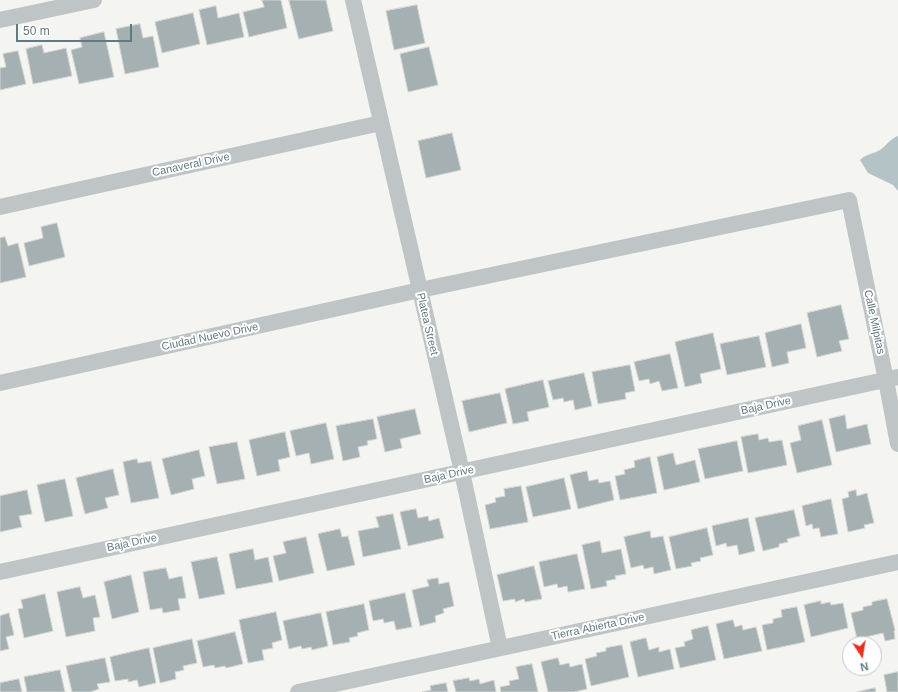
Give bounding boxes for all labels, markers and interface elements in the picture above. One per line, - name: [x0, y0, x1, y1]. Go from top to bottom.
- scale bar: [18, 16, 134, 42]
- text: 50 m: [23, 24, 50, 38]
- street label: Canaveral Drive: [151, 150, 231, 180]
- street label: Calle Milpitas: [861, 289, 887, 355]
- street label: Platea Street: [413, 292, 441, 356]
- street label: Ciudad Nuevo Drive: [160, 320, 260, 354]
- street label: Baja Drive: [740, 394, 792, 418]
- street label: Baja Drive: [423, 463, 475, 487]
- street label: Baja Drive: [106, 531, 158, 555]
- street label: Tierra Abierta Drive: [550, 611, 646, 643]
- north arrow: [842, 636, 882, 676]
- text: N: [859, 660, 869, 673]

